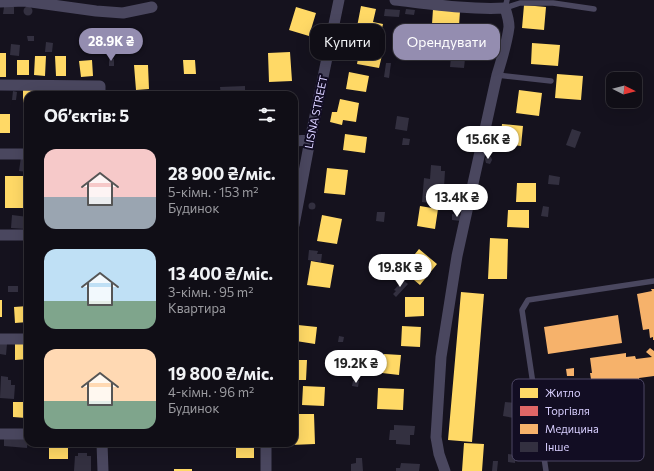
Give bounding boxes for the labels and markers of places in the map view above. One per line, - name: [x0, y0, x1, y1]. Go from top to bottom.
- pin: 28.9K ₴: [74, 28, 148, 62]
- pin: 15.6K ₴: [451, 126, 525, 160]
- pin: 13.4K ₴: [420, 184, 494, 218]
- pin: 19.8K ₴: [363, 254, 437, 288]
- pin: 19.2K ₴: [319, 350, 393, 384]

